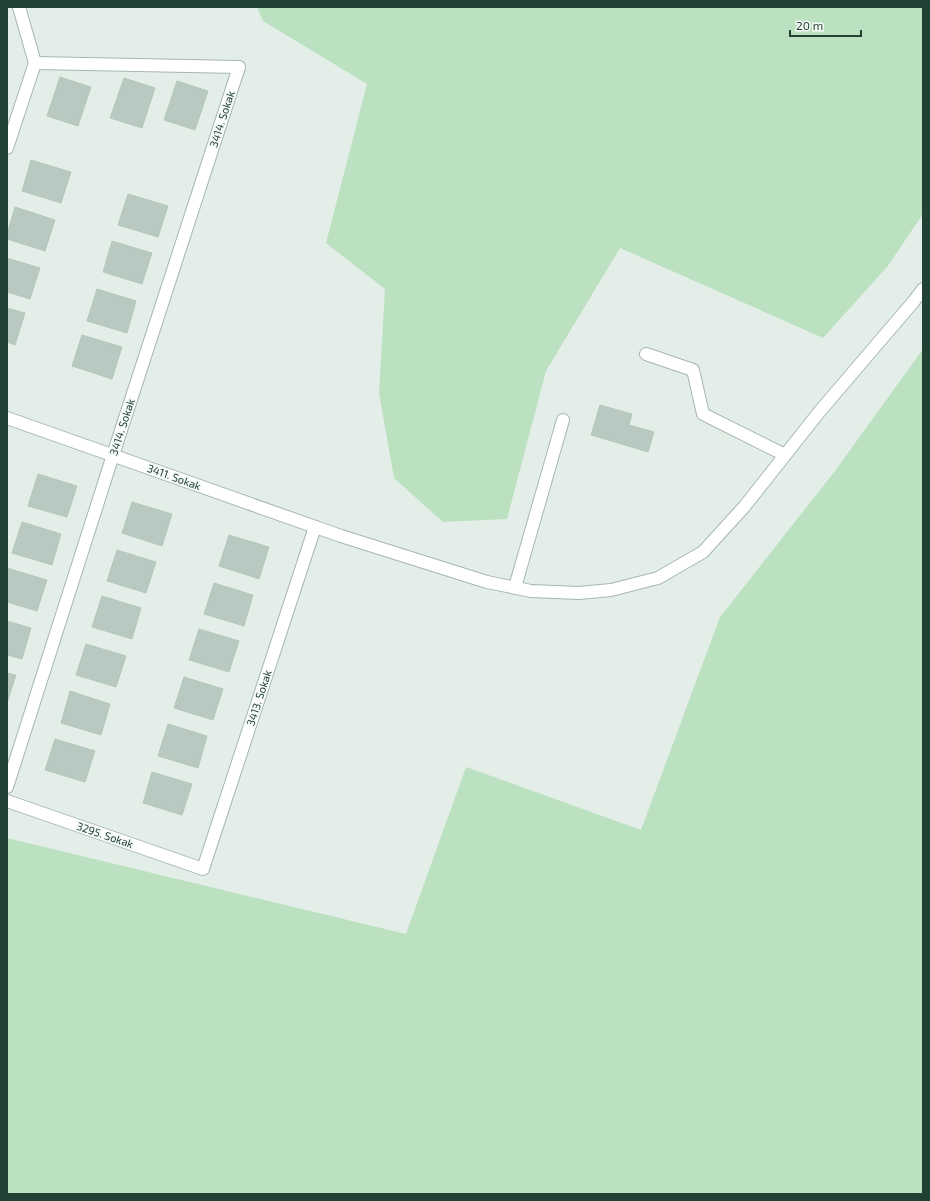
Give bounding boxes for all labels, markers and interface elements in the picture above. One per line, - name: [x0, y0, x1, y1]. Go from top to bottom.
- scale bar: [790, 12, 861, 38]
- text: 20 m: [796, 18, 823, 32]
- street label: 3414. Sokak: [206, 89, 237, 149]
- street label: 3414. Sokak: [106, 397, 137, 457]
- street label: 3411. Sokak: [146, 461, 203, 492]
- street label: 3413. Sokak: [243, 668, 274, 727]
- street label: 3295. Sokak: [75, 819, 136, 850]

